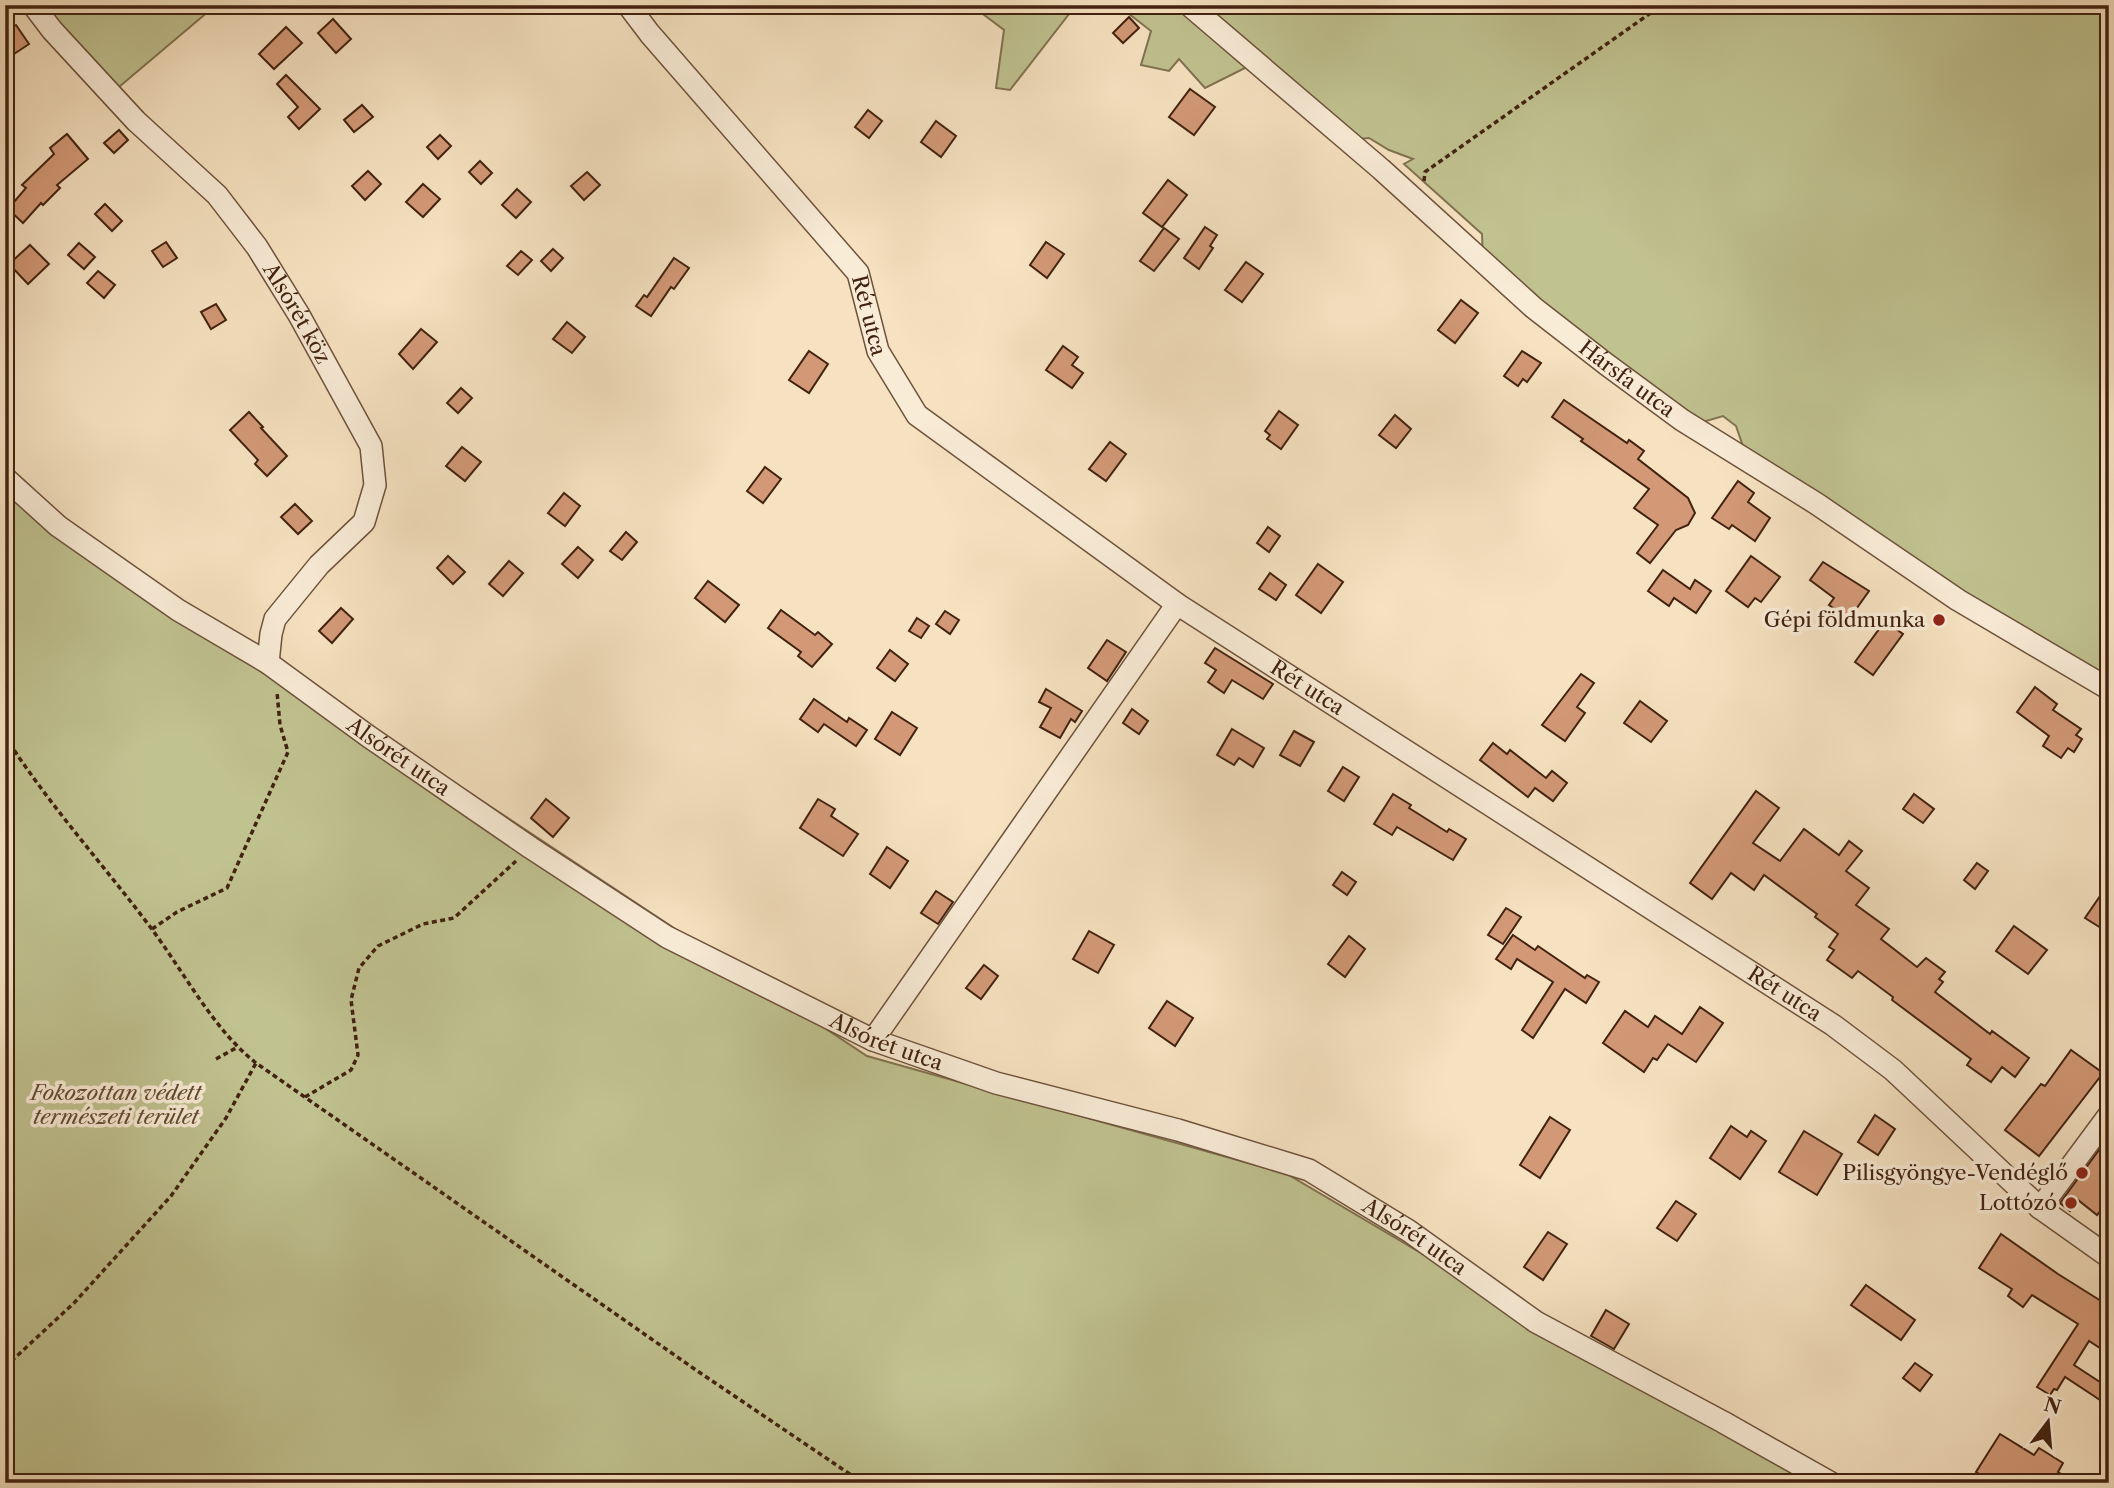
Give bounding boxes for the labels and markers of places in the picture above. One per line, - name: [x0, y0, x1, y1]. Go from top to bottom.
- place label: Gépi földmunka: [1764, 607, 1926, 632]
- marker: Gépi földmunka: [1931, 612, 1947, 628]
- place label: Pilisgyöngye-Vendéglő: [1842, 1160, 2068, 1185]
- marker: Pilisgyöngye-Vendéglő: [2074, 1165, 2090, 1181]
- place label: Lottózó: [1979, 1190, 2057, 1215]
- marker: Lottózó: [2063, 1195, 2079, 1211]

